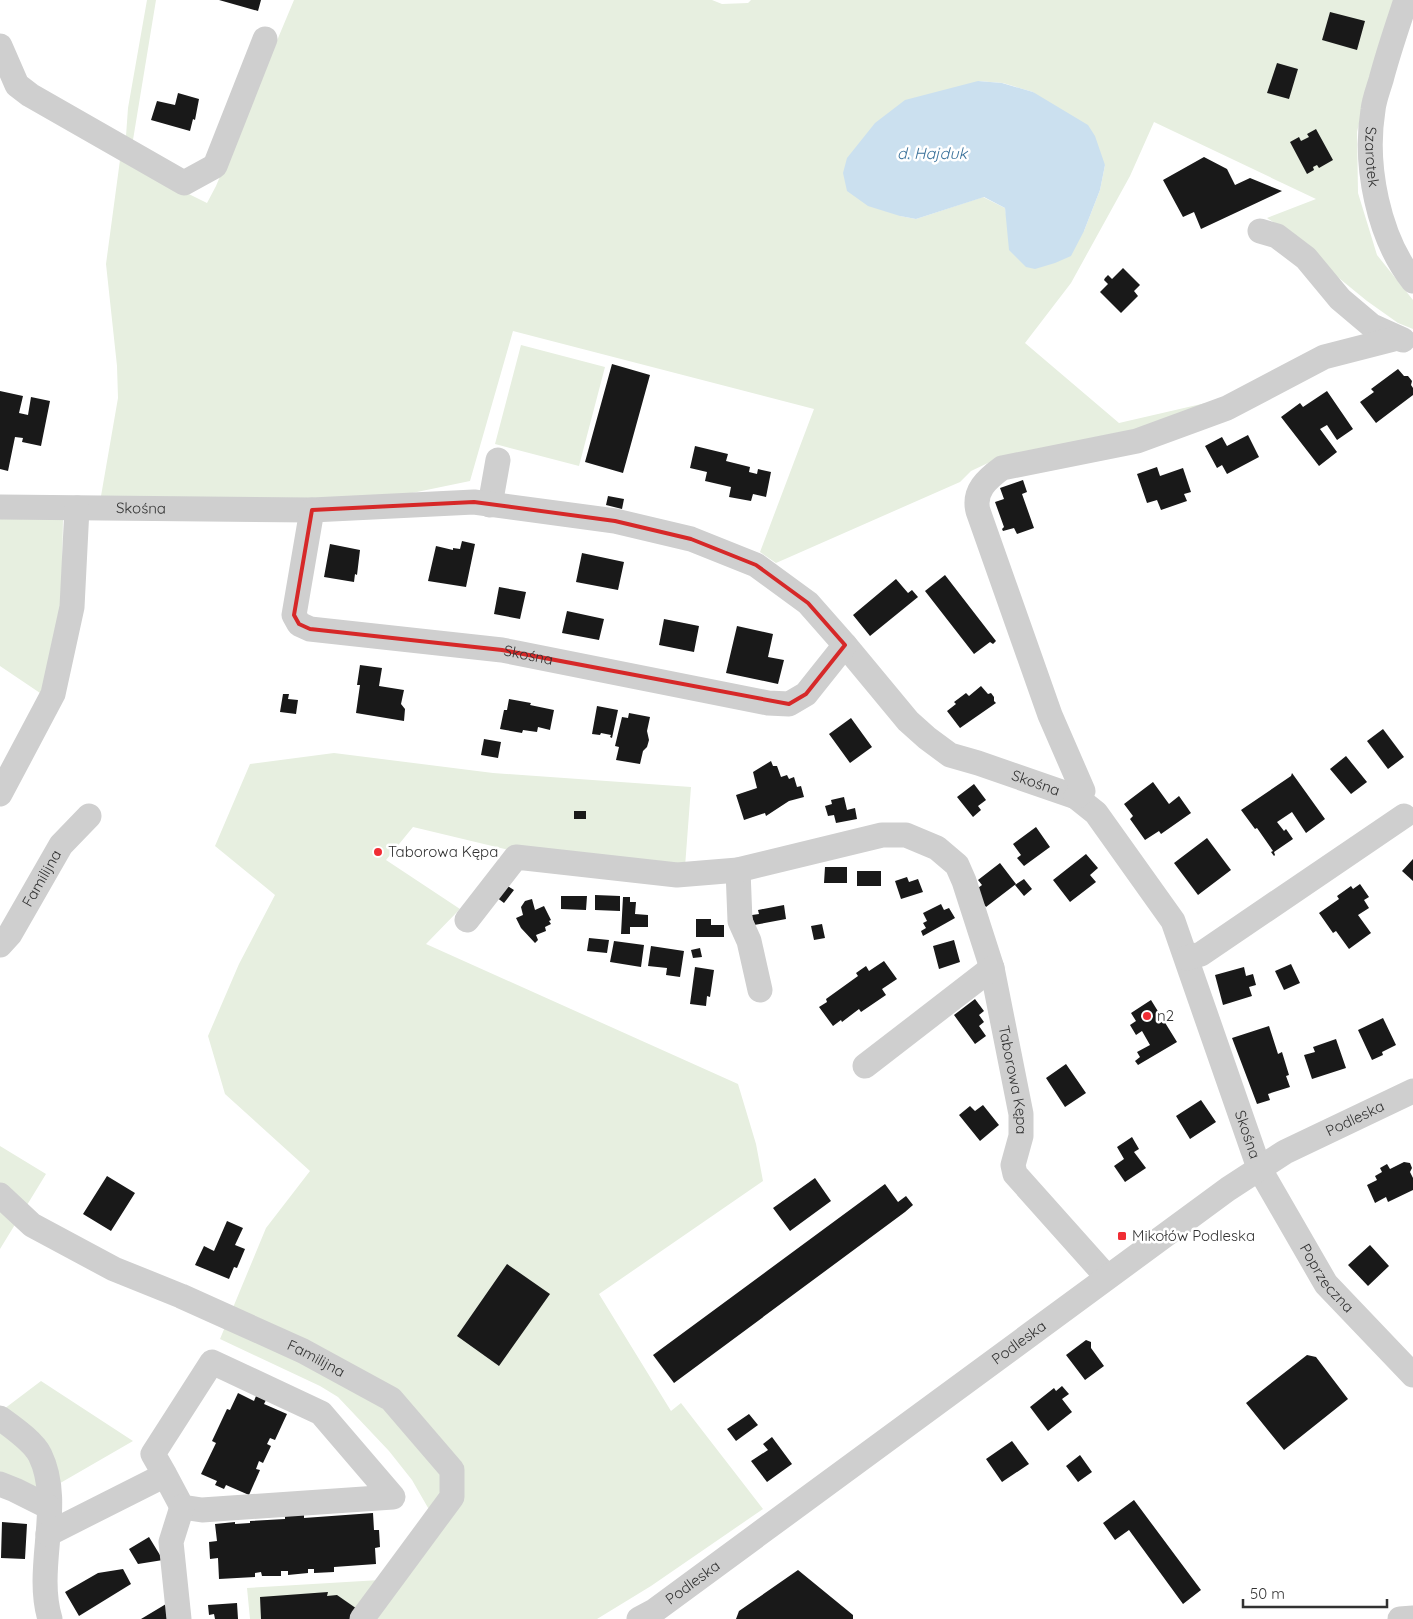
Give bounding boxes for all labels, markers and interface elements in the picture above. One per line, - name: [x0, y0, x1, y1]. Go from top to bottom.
- street label: Szarotek: [1361, 126, 1384, 189]
- water label: d. Hajduk: [897, 143, 968, 163]
- street label: Skośna: [116, 498, 166, 518]
- street label: Skośna: [502, 641, 555, 669]
- street label: Skośna: [1009, 765, 1063, 800]
- place label: Taborowa Kępa: [388, 842, 498, 861]
- street label: Familijna: [18, 846, 65, 910]
- marker: Taborowa Kępa: [372, 846, 384, 858]
- place label: n2: [1157, 1006, 1174, 1025]
- marker: n2: [1141, 1010, 1153, 1022]
- street label: Taborowa Kępa: [995, 1024, 1031, 1134]
- street label: Podleska: [1322, 1096, 1387, 1140]
- street label: Skośna: [1231, 1108, 1265, 1161]
- place label: Mikołów Podleska: [1132, 1226, 1255, 1245]
- marker: Mikołów Podleska: [1116, 1230, 1128, 1242]
- street label: Poprzeczna: [1296, 1240, 1358, 1316]
- street label: Podleska: [988, 1316, 1050, 1369]
- street label: Familijna: [284, 1335, 348, 1381]
- street label: Podleska: [661, 1556, 723, 1608]
- scale bar: [1243, 1576, 1387, 1608]
- text: 50 m: [1250, 1584, 1285, 1603]

